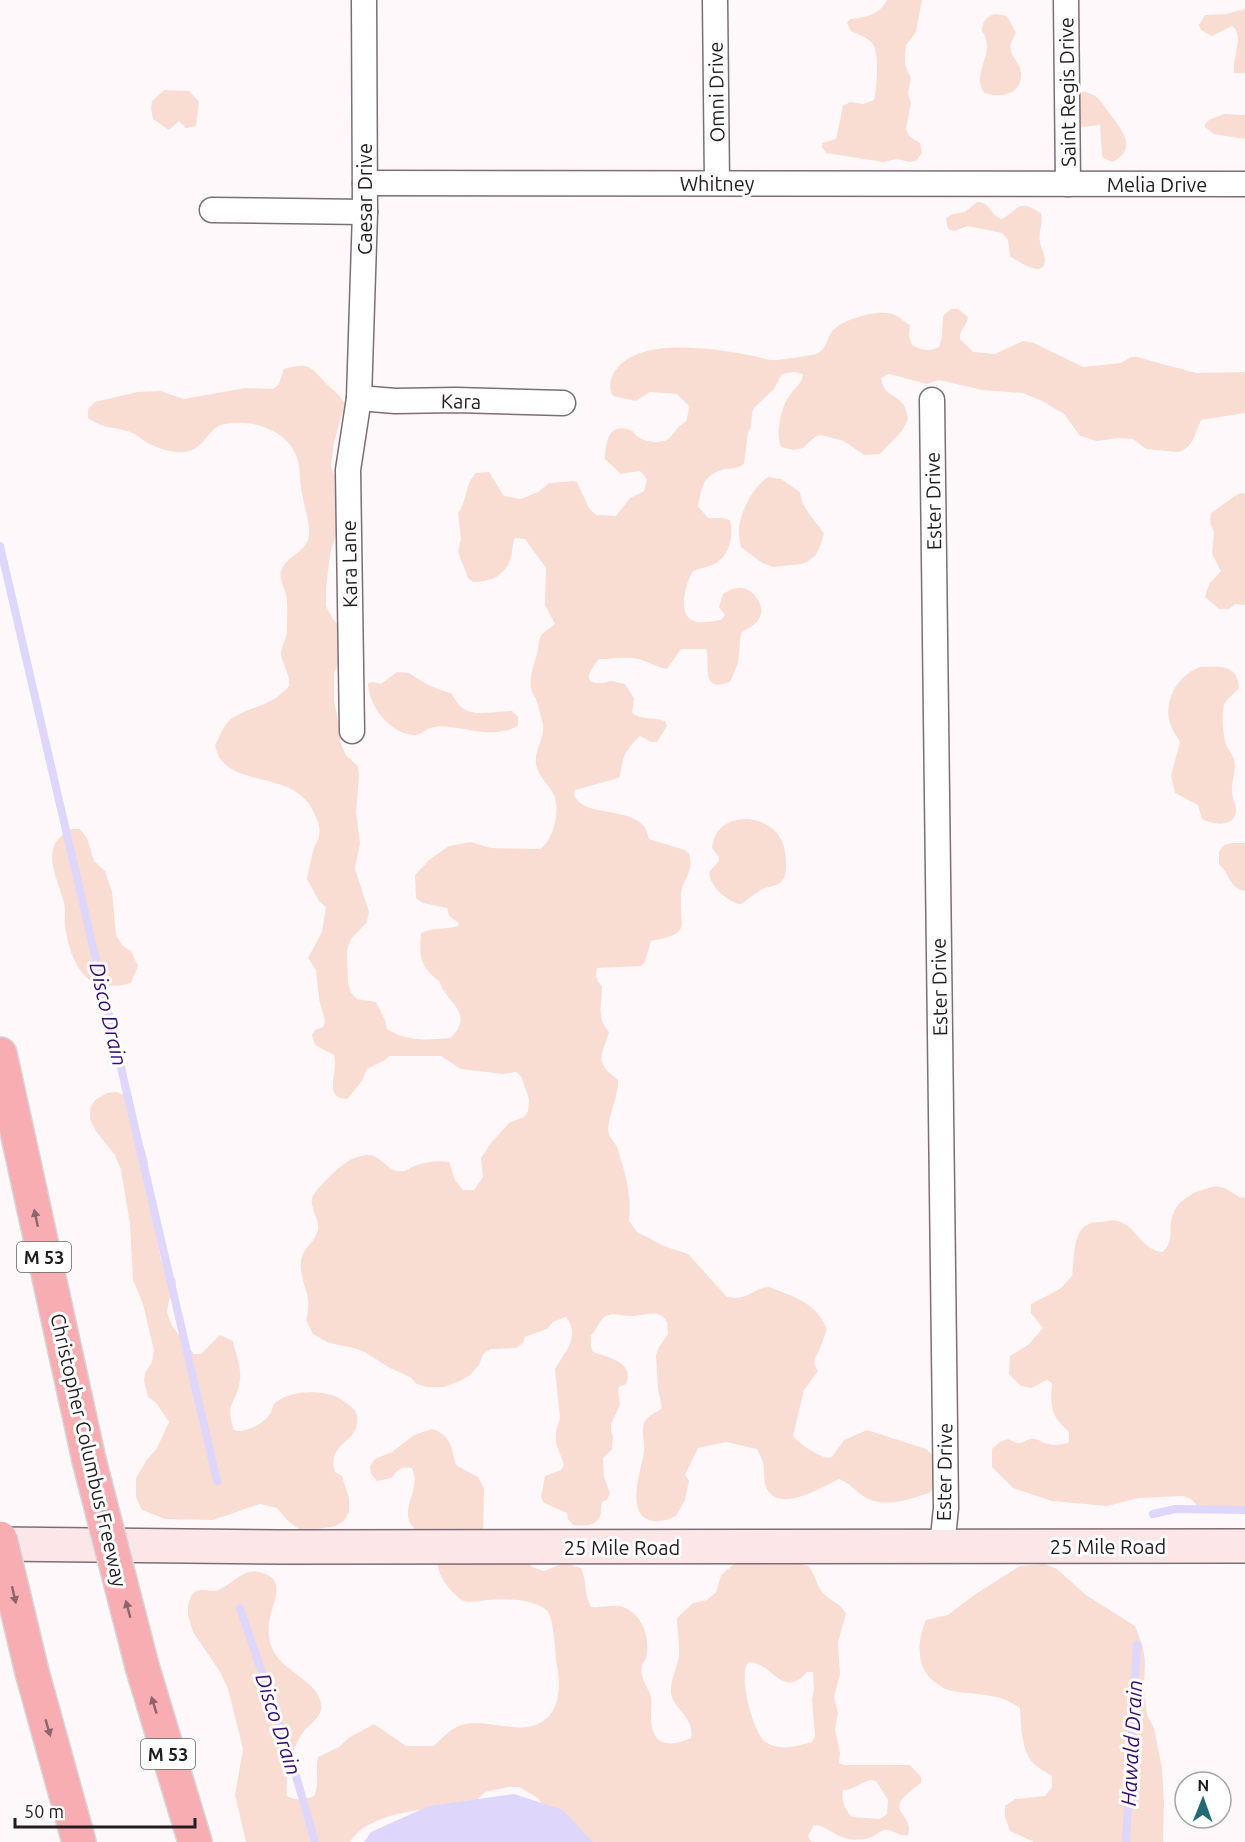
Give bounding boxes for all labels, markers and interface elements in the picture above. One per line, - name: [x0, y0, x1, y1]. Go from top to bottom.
- street label: Saint Regis Drive: [1054, 17, 1080, 167]
- street label: Omni Drive: [704, 41, 728, 143]
- street label: Caesar Drive: [353, 143, 376, 255]
- street label: Whitney: [680, 172, 755, 195]
- street label: Melia Drive: [1107, 173, 1207, 196]
- street label: Kara: [441, 389, 481, 413]
- street label: Ester Drive: [921, 452, 945, 550]
- street label: Kara Lane: [337, 520, 361, 608]
- street label: Ester Drive: [927, 938, 951, 1036]
- water label: Disco Drain: [85, 960, 133, 1068]
- one-way arrow: [31, 1208, 40, 1227]
- road number: M 53: [17, 1242, 71, 1272]
- street label: Christopher Columbus Freeway: [46, 1311, 132, 1589]
- street label: Ester Drive: [932, 1423, 956, 1521]
- street label: 25 Mile Road: [1050, 1535, 1166, 1558]
- street label: 25 Mile Road: [564, 1536, 680, 1559]
- one-way arrow: [9, 1586, 19, 1604]
- one-way arrow: [122, 1600, 132, 1618]
- water label: Disco Drain: [251, 1670, 307, 1778]
- water label: Hawald Drain: [1116, 1679, 1146, 1807]
- one-way arrow: [149, 1696, 158, 1714]
- one-way arrow: [44, 1719, 53, 1737]
- road number: M 53: [141, 1739, 195, 1769]
- north arrow: [1173, 1770, 1233, 1830]
- text: N: [1197, 1776, 1209, 1794]
- scale bar: [15, 1791, 195, 1829]
- text: 50 m: [24, 1801, 64, 1821]

